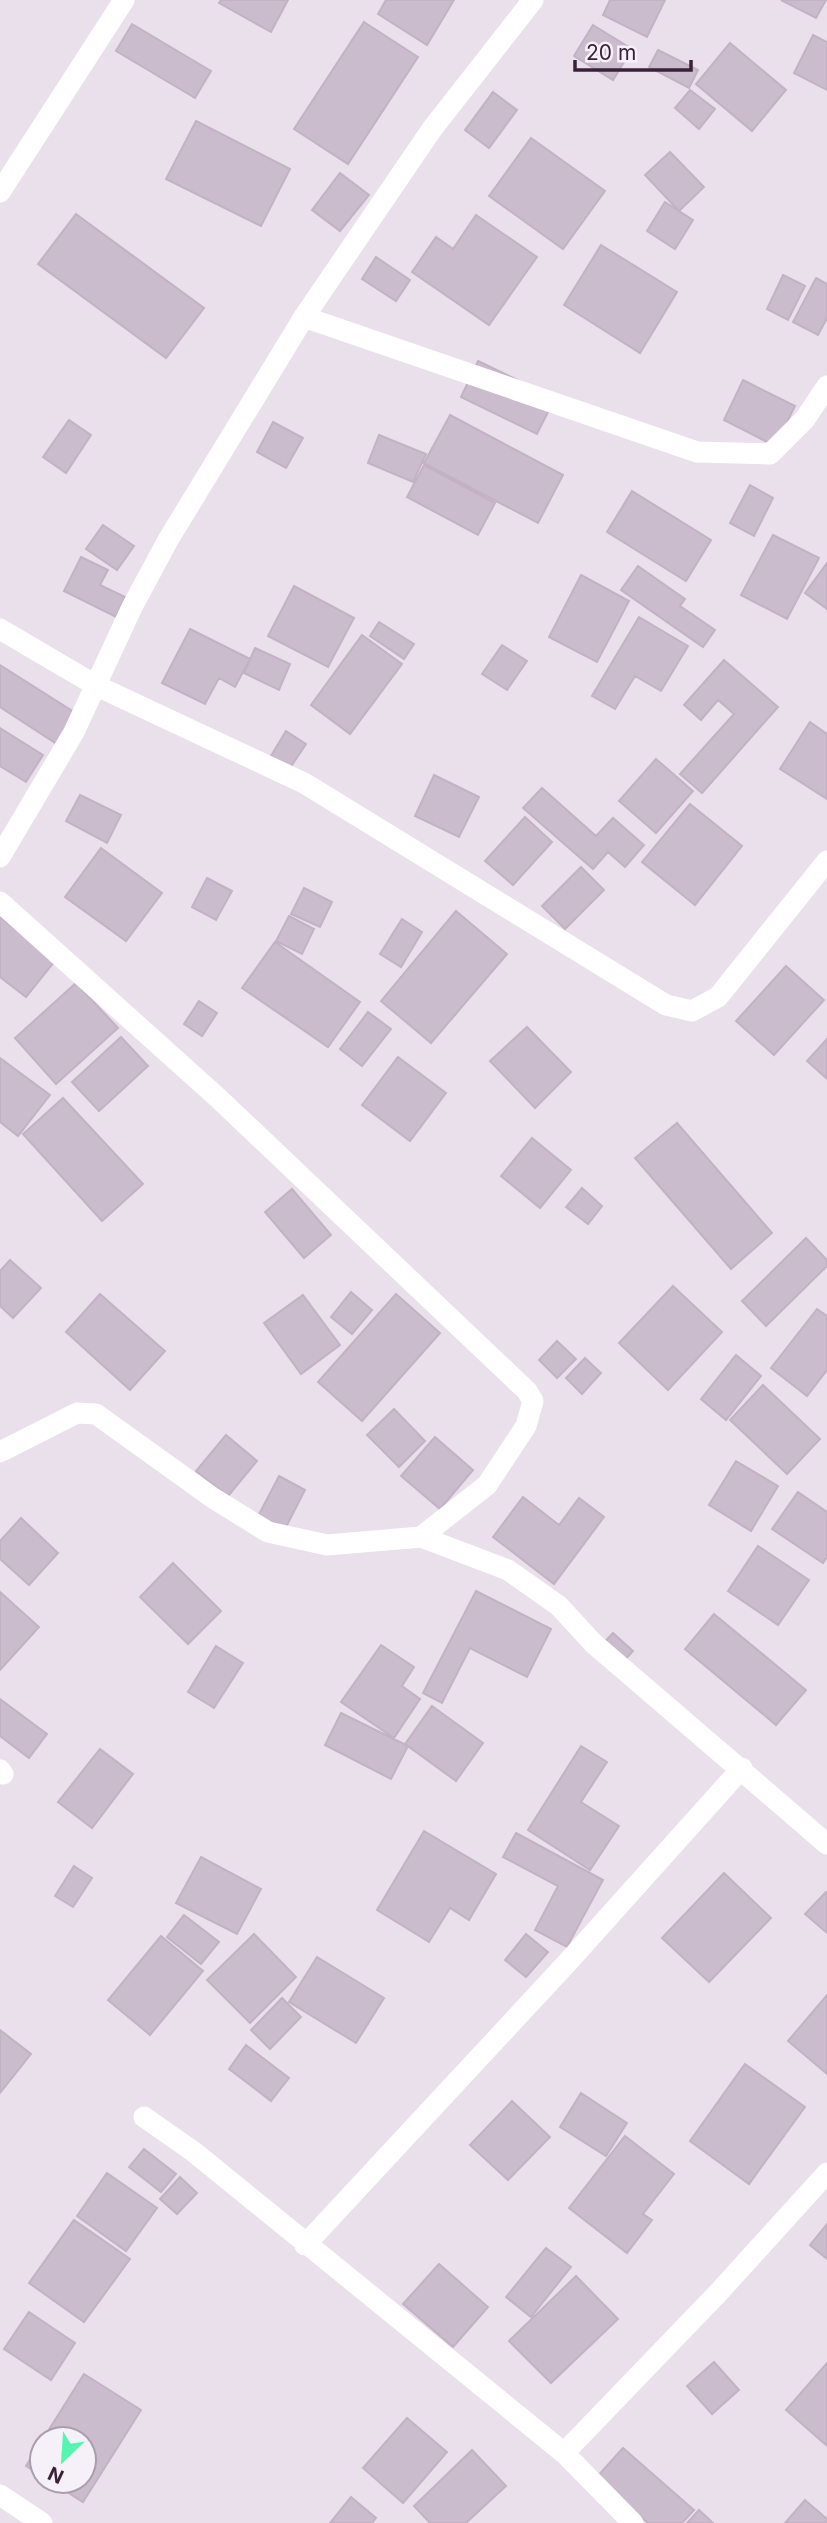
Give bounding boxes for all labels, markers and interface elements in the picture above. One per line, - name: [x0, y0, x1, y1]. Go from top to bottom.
- scale bar: [575, 28, 690, 72]
- text: 20 m: [586, 40, 636, 65]
- north arrow: [28, 2425, 98, 2495]
- text: N: [45, 2461, 67, 2488]

